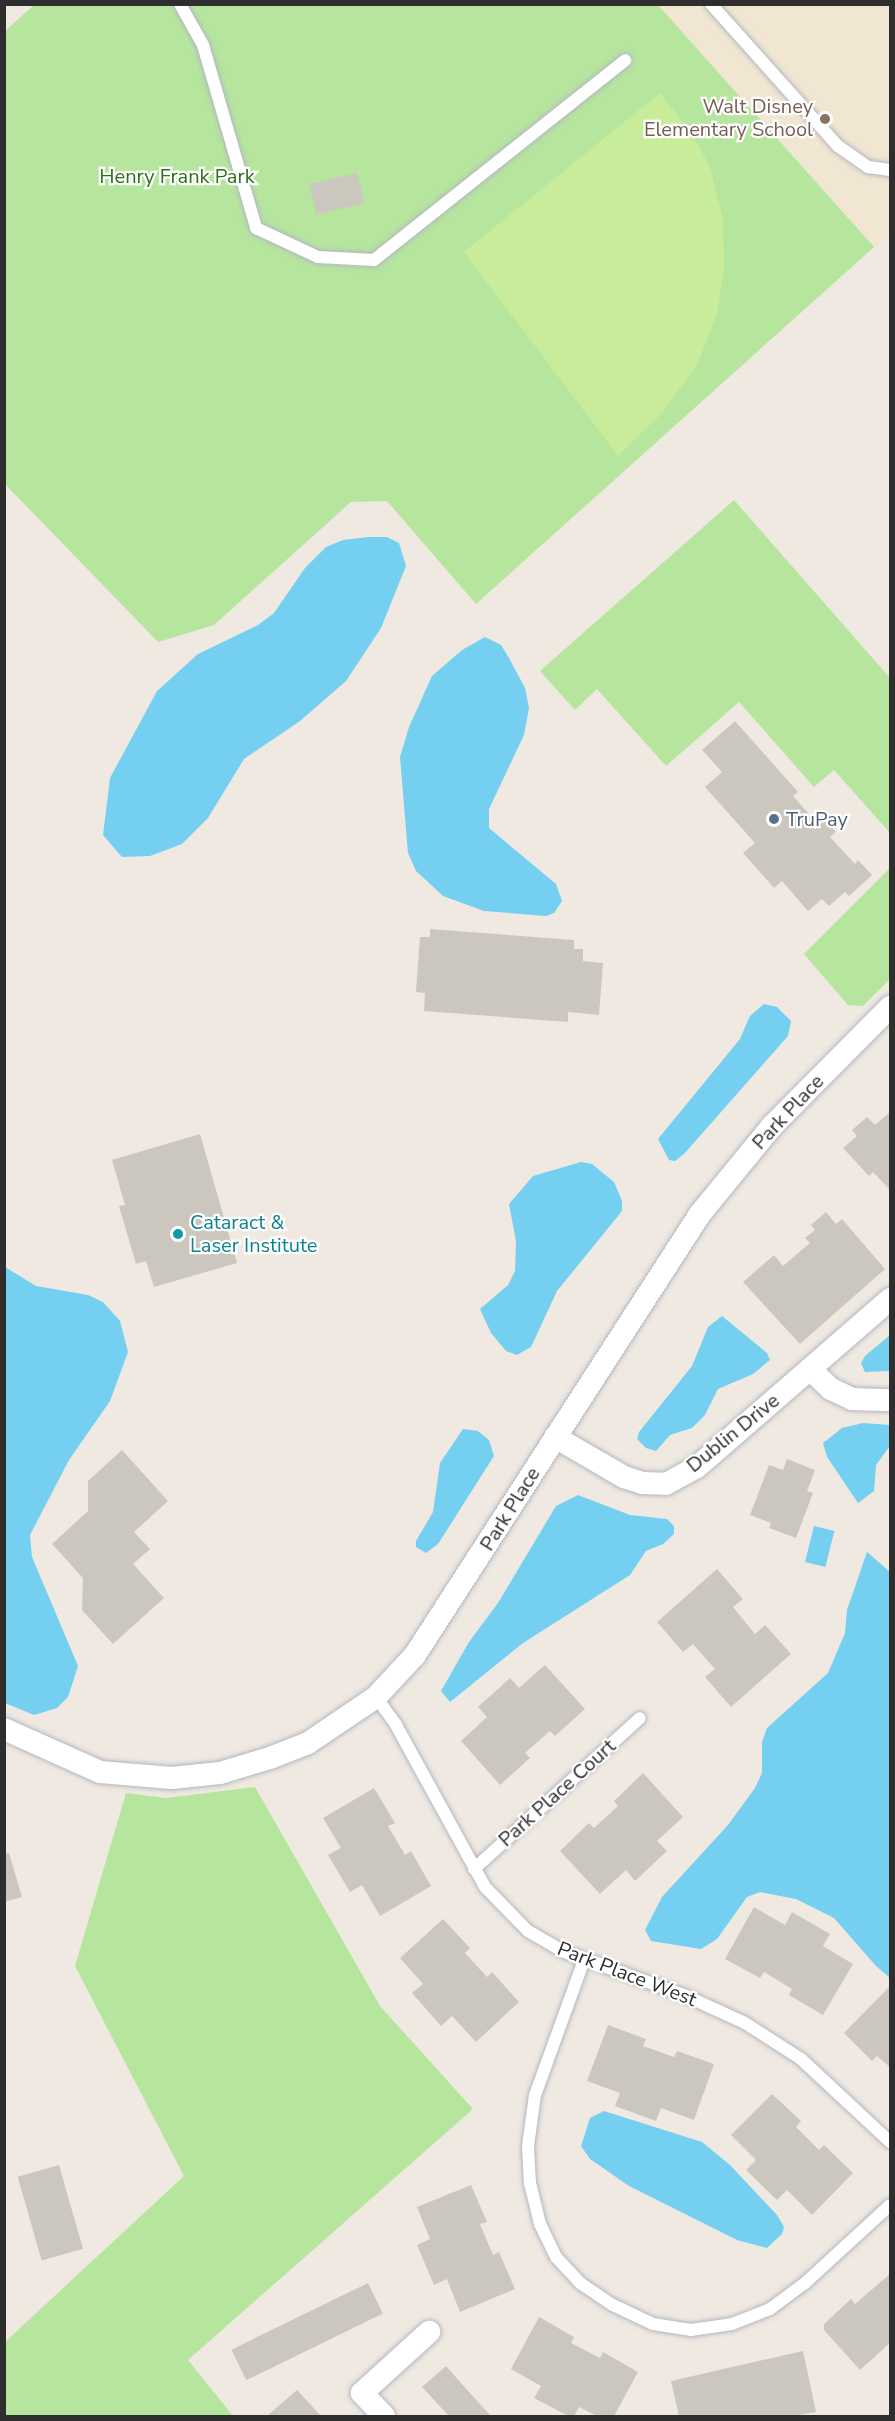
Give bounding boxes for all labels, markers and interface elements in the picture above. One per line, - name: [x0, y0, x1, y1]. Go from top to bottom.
- place label: Walt Disney Elementary School: [644, 95, 813, 142]
- marker: Walt Disney Elementary School: [818, 112, 832, 126]
- park label: Henry Frank Park: [99, 164, 255, 188]
- place label: TruPay: [786, 807, 848, 831]
- marker: TruPay: [767, 812, 781, 826]
- street label: Park Place: [747, 1069, 829, 1155]
- place label: Cataract & Laser Institute: [190, 1210, 317, 1257]
- marker: Cataract & Laser Institute: [171, 1227, 185, 1241]
- street label: Dublin Drive: [682, 1388, 784, 1478]
- street label: Park Place: [475, 1463, 545, 1555]
- street label: Park Place Court: [494, 1734, 620, 1852]
- street label: Park Place West: [554, 1936, 700, 2012]

